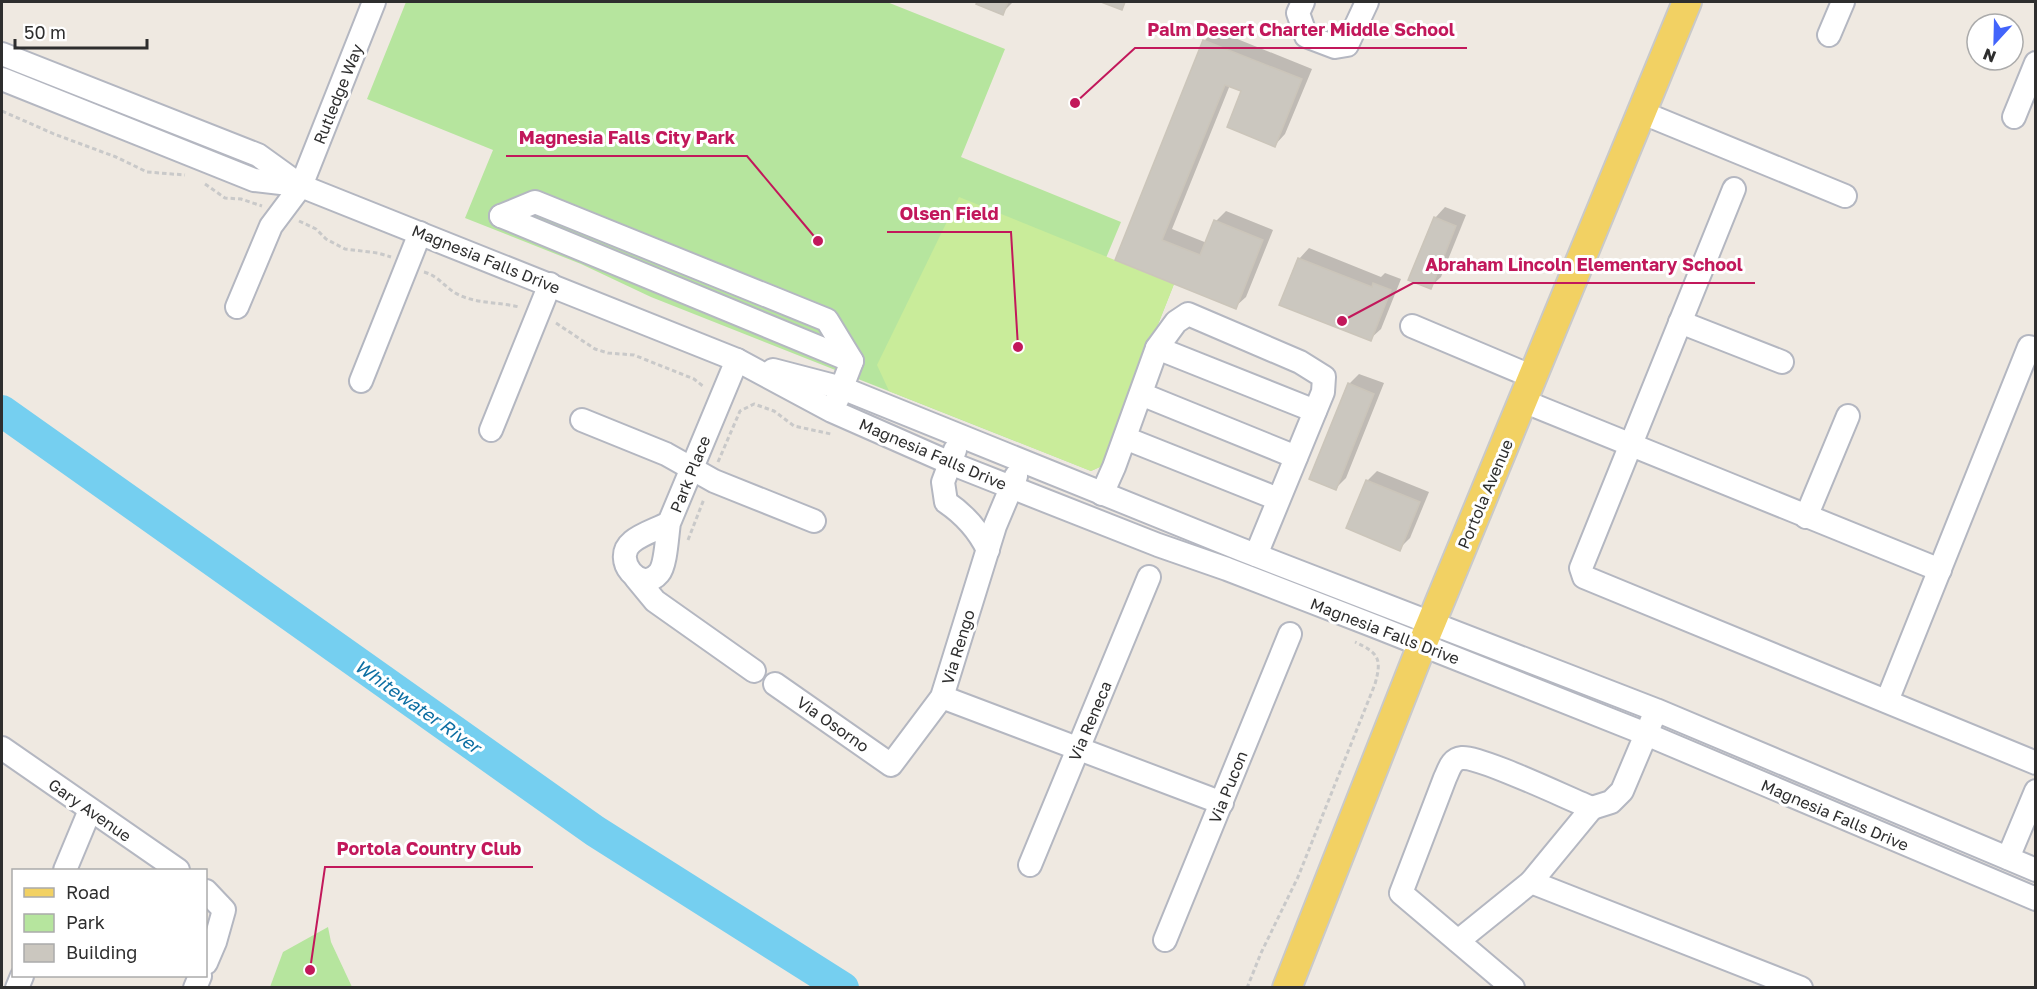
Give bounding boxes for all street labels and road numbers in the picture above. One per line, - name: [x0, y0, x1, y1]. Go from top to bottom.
- street label: Rutledge Way: [309, 41, 367, 147]
- street label: Magnesia Falls Drive: [409, 220, 563, 298]
- street label: Magnesia Falls Drive: [856, 414, 1010, 494]
- street label: Park Place: [666, 433, 714, 515]
- street label: Portola Avenue: [1453, 436, 1517, 552]
- street label: Magnesia Falls Drive: [1308, 593, 1462, 669]
- street label: Via Rengo: [937, 607, 979, 687]
- street label: Via Reneca: [1064, 678, 1116, 764]
- street label: Via Osorno: [793, 692, 873, 756]
- street label: Via Pucon: [1204, 748, 1252, 826]
- street label: Gary Avenue: [45, 774, 135, 846]
- street label: Magnesia Falls Drive: [1758, 775, 1912, 855]

